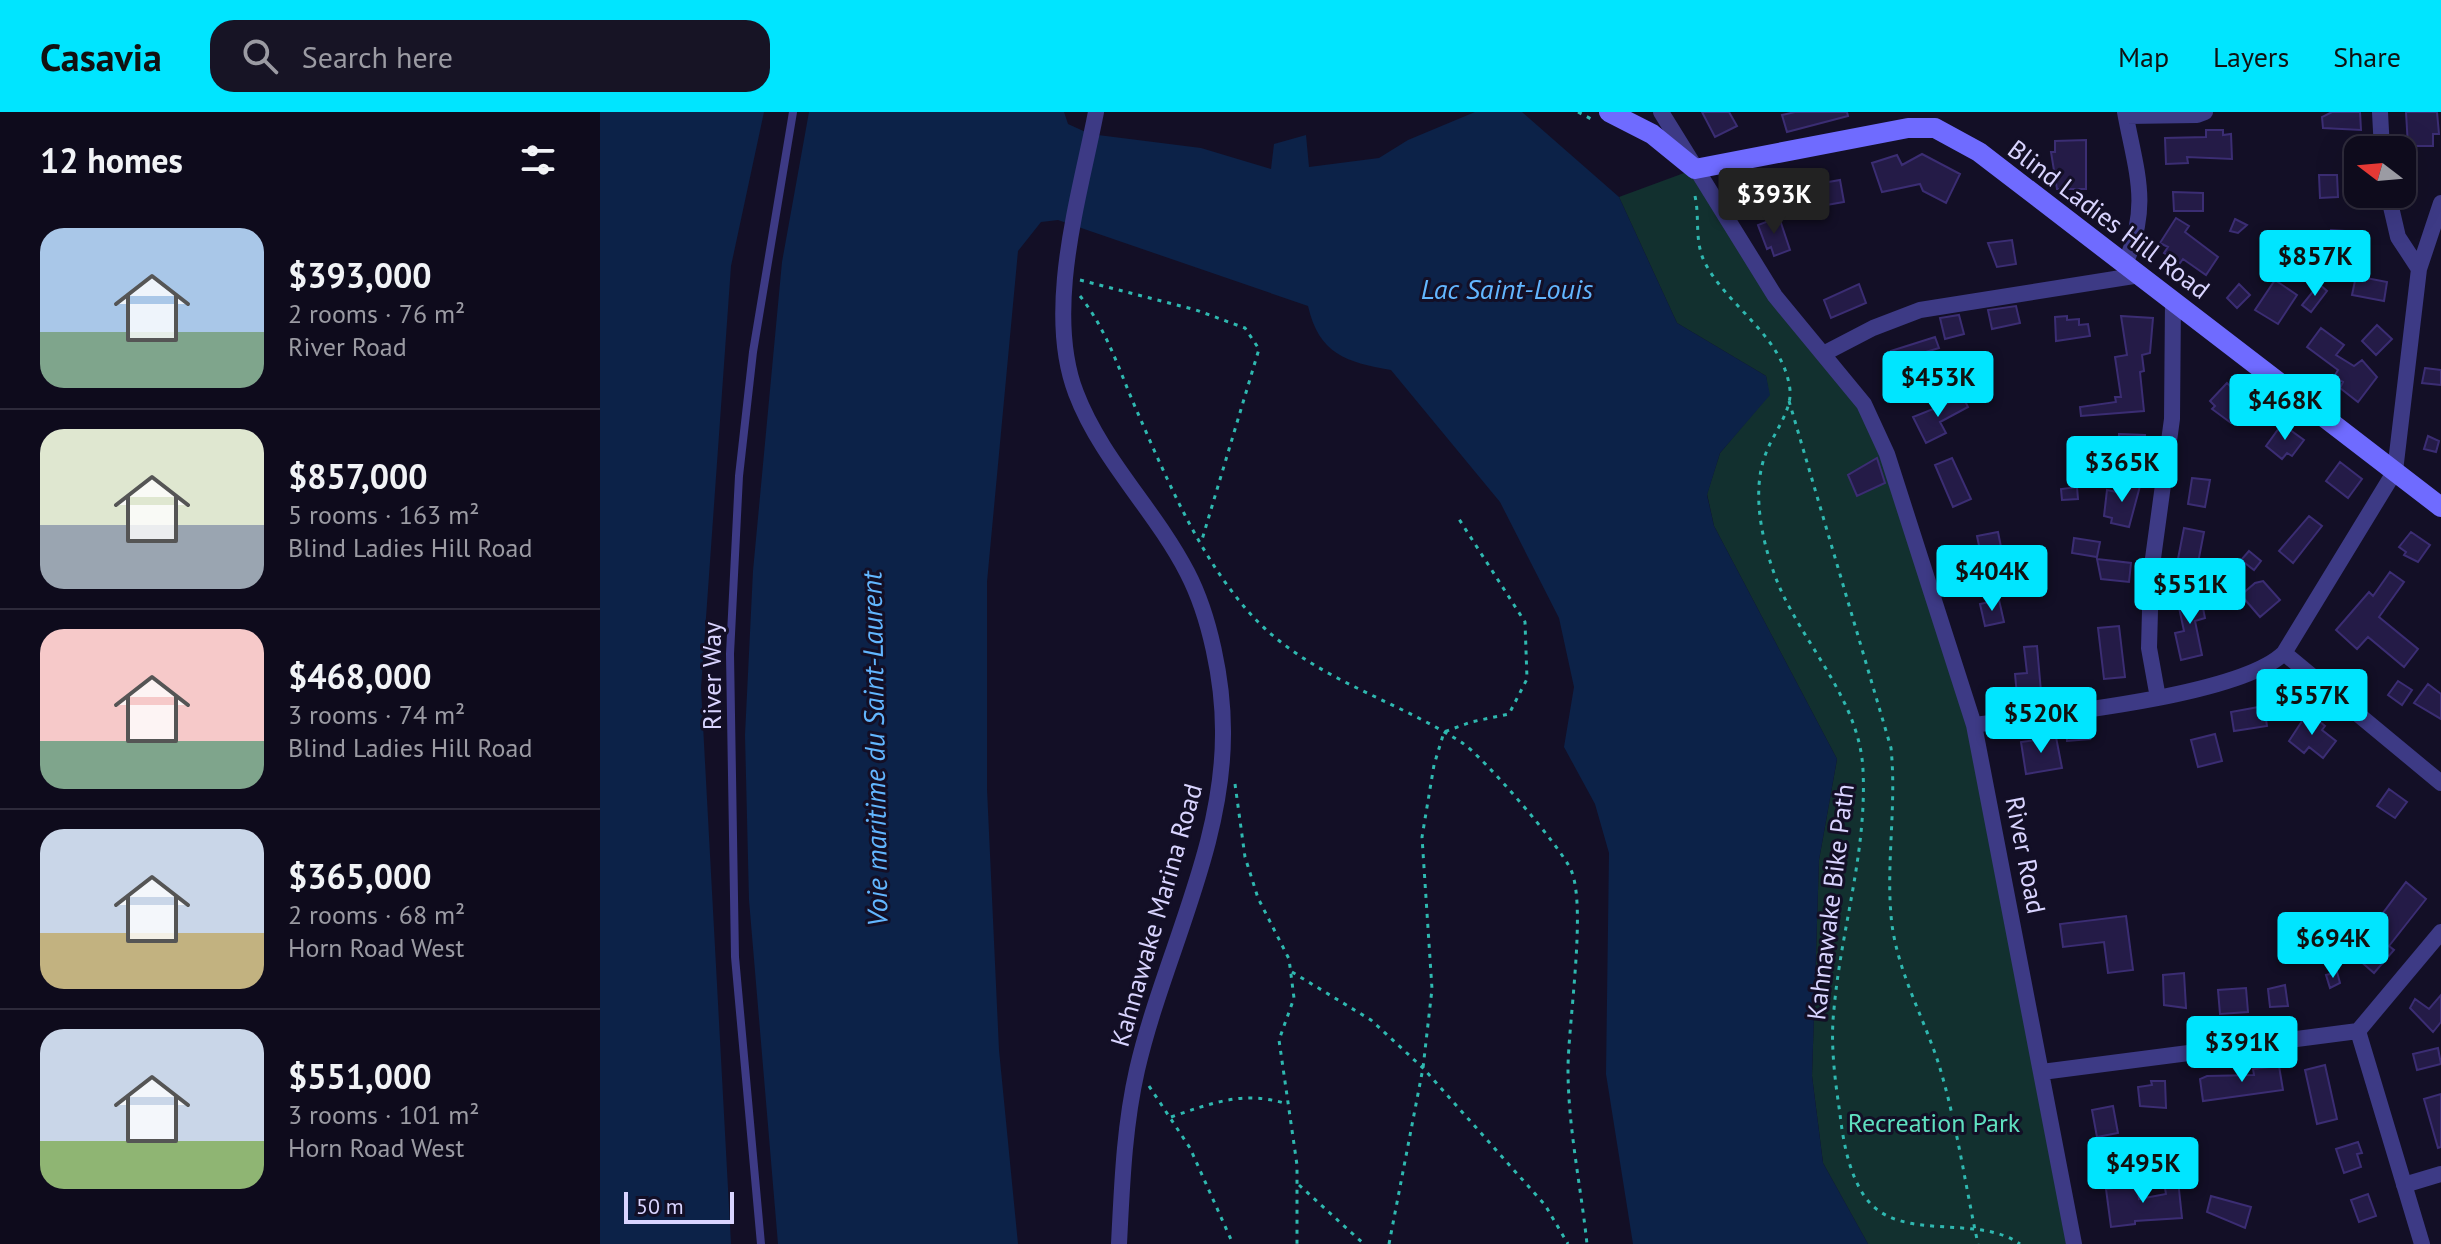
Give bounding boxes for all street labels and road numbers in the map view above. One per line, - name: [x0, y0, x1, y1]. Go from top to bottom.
- street label: Blind Ladies Hill Road: [2001, 132, 2217, 306]
- street label: River Way: [695, 622, 728, 730]
- street label: Kahnawake Marina Road: [1103, 780, 1209, 1050]
- street label: Kahnawake Bike Path: [1799, 782, 1861, 1022]
- street label: River Road: [1998, 794, 2054, 916]

